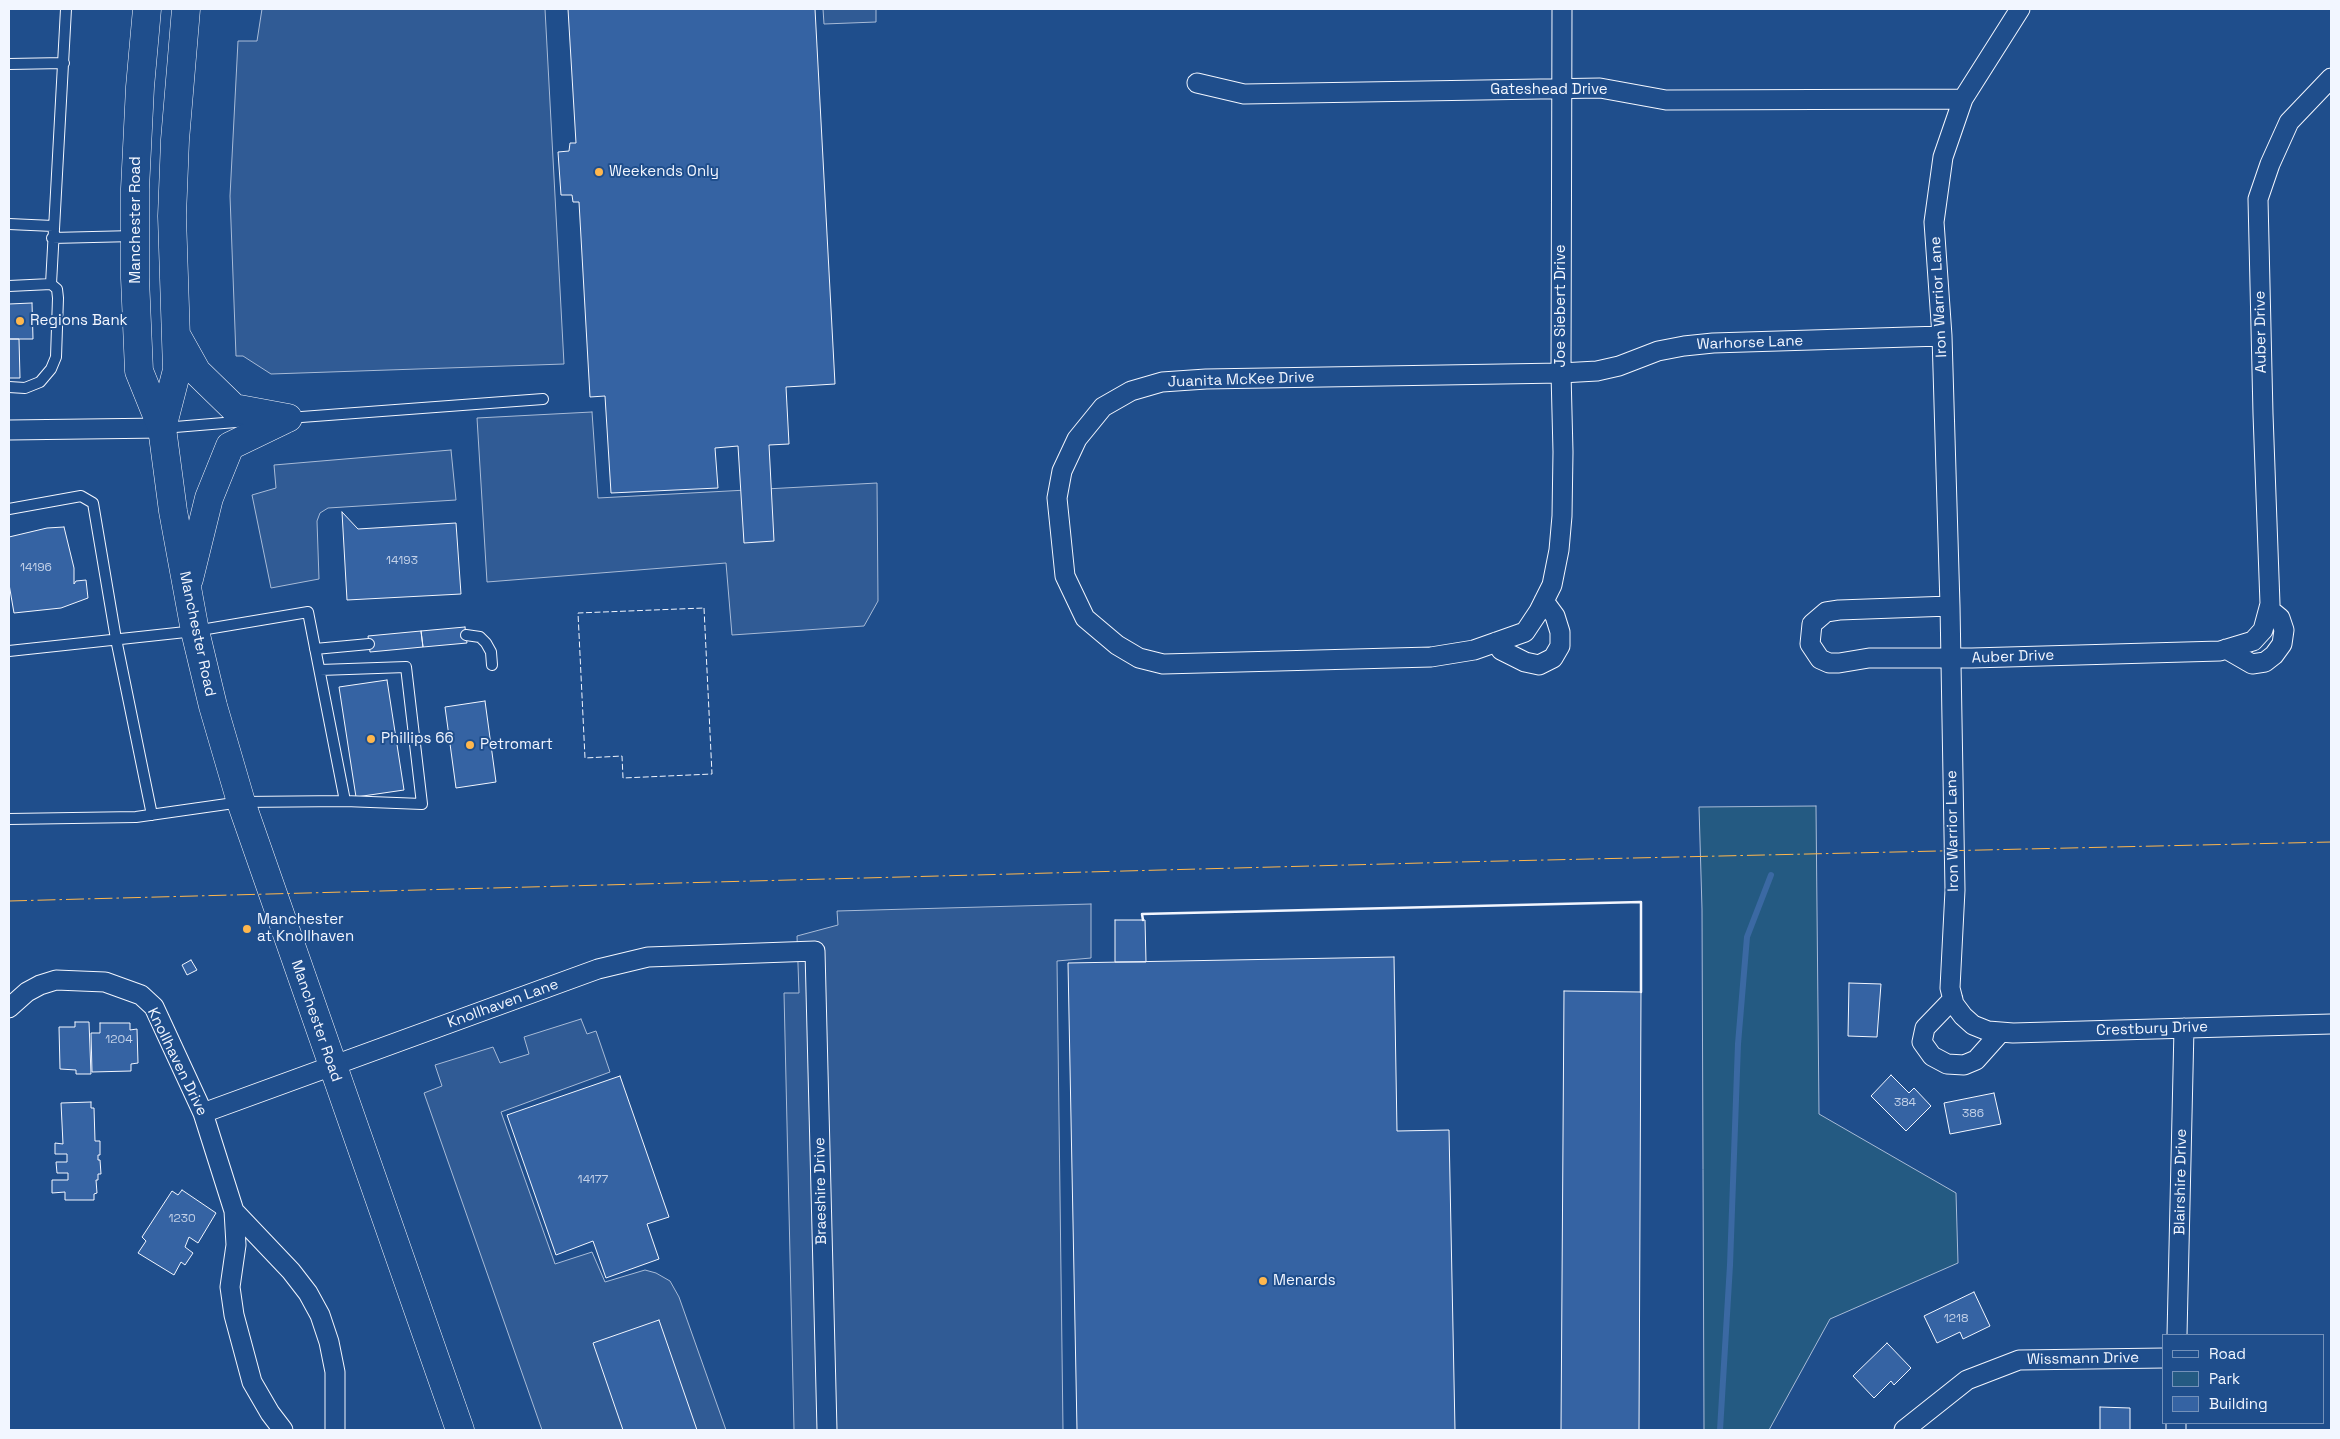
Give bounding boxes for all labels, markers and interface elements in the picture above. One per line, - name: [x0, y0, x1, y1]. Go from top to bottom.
- street label: Gateshead Drive: [1490, 81, 1608, 99]
- street label: Manchester Road: [127, 156, 145, 284]
- place label: Weekends Only: [609, 163, 719, 181]
- marker: Weekends Only: [593, 166, 605, 178]
- street label: Iron Warrior Lane: [1927, 236, 1951, 358]
- street label: Joe Siebert Drive: [1552, 244, 1570, 368]
- street label: Auber Drive: [2251, 291, 2271, 373]
- place label: Regions Bank: [30, 312, 128, 330]
- marker: Regions Bank: [14, 315, 26, 327]
- street label: Warhorse Lane: [1696, 332, 1804, 354]
- street label: Juanita McKee Drive: [1167, 368, 1315, 392]
- house number: 14193: [386, 554, 418, 568]
- house number: 14196: [20, 561, 52, 575]
- street label: Manchester Road: [175, 570, 219, 698]
- street label: Auber Drive: [1971, 647, 2055, 667]
- place label: Phillips 66: [381, 730, 454, 748]
- marker: Phillips 66: [365, 733, 377, 745]
- place label: Petromart: [480, 736, 553, 754]
- marker: Petromart: [464, 739, 476, 751]
- street label: Iron Warrior Lane: [1943, 770, 1963, 892]
- place label: Manchester at Knollhaven: [257, 911, 354, 946]
- marker: Manchester at Knollhaven: [241, 923, 253, 935]
- street label: Manchester Road: [287, 958, 345, 1084]
- street label: Knollhaven Lane: [445, 976, 561, 1032]
- street label: Knollhaven Drive: [143, 1005, 211, 1119]
- street label: Crestbury Drive: [2096, 1018, 2208, 1040]
- house number: 1204: [105, 1033, 133, 1047]
- house number: 384: [1894, 1096, 1916, 1110]
- house number: 386: [1962, 1107, 1984, 1121]
- street label: Blairshire Drive: [2171, 1129, 2191, 1235]
- street label: Braeshire Drive: [811, 1137, 831, 1245]
- house number: 14177: [578, 1173, 608, 1187]
- house number: 1230: [168, 1212, 196, 1226]
- place label: Menards: [1273, 1272, 1336, 1290]
- marker: Menards: [1257, 1275, 1269, 1287]
- house number: 1218: [1944, 1312, 1968, 1326]
- legend: [2162, 1334, 2325, 1424]
- text: Road: [2209, 1344, 2246, 1363]
- street label: Wissmann Drive: [2027, 1349, 2139, 1369]
- text: Park: [2209, 1369, 2240, 1388]
- text: Building: [2209, 1394, 2268, 1413]

